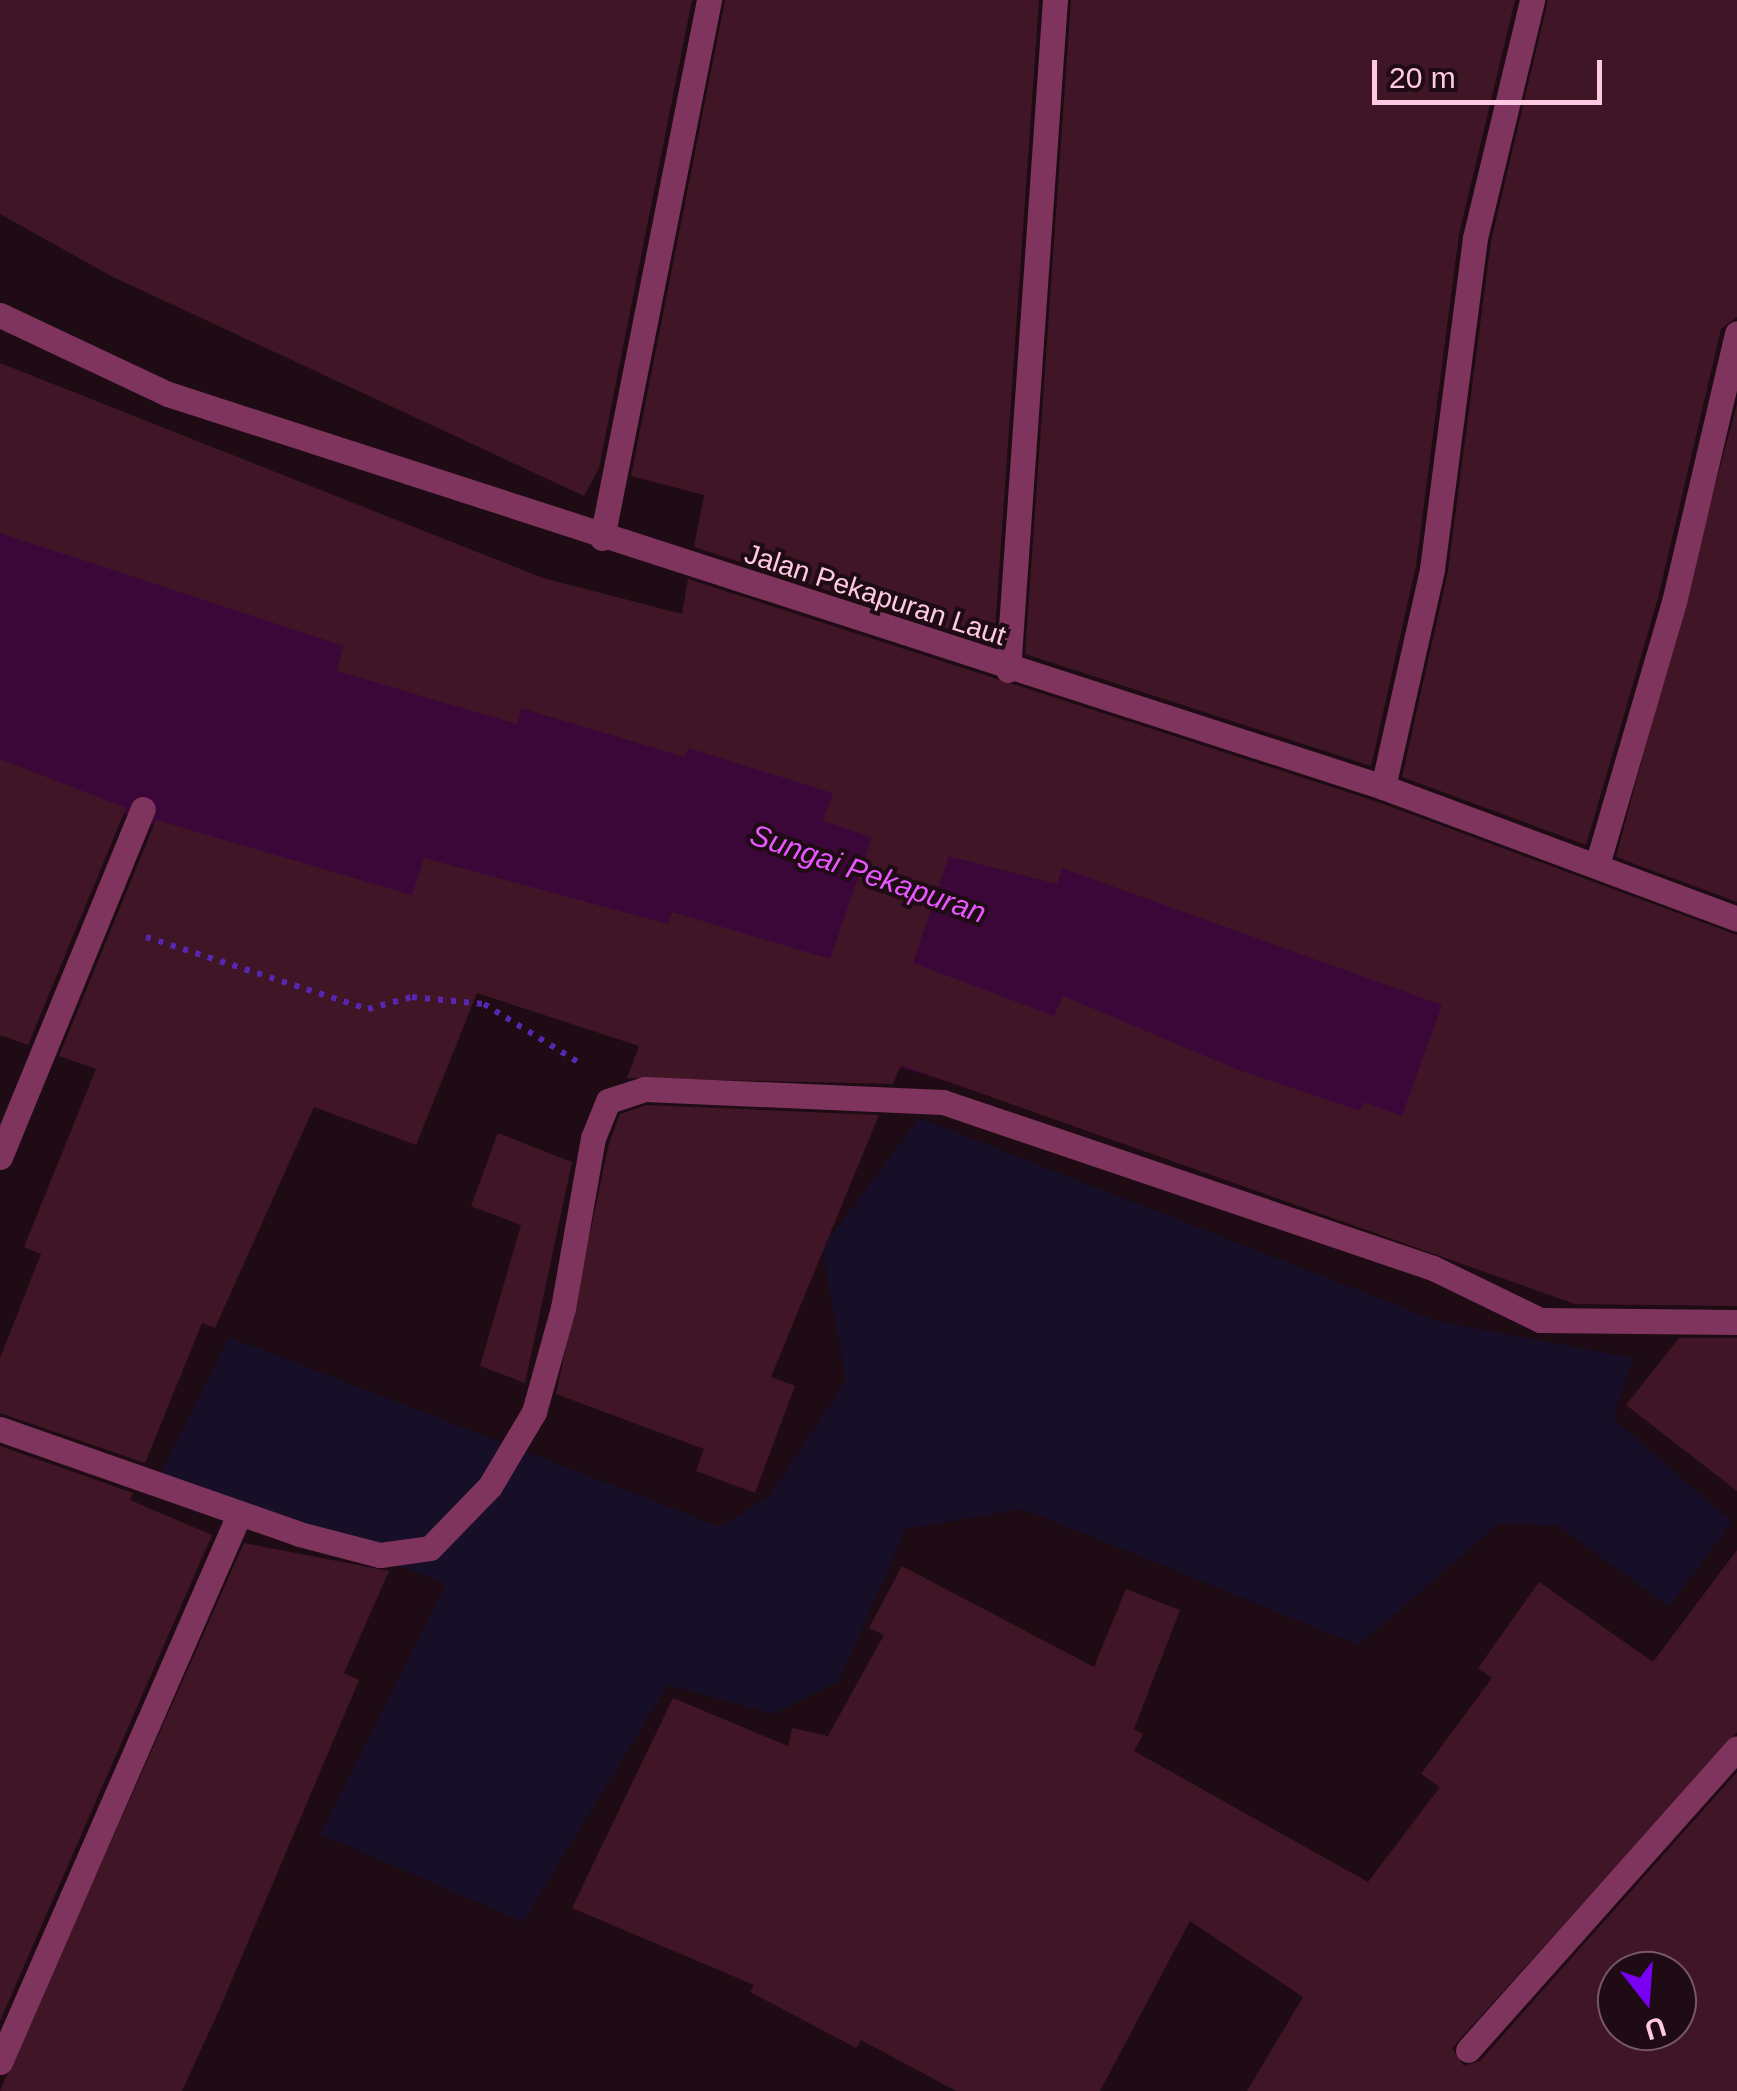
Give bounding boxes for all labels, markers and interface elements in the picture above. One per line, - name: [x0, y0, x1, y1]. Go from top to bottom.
- scale bar: [1377, 40, 1607, 102]
- text: 20 m: [1389, 61, 1456, 94]
- street label: Jalan Pekapuran Laut: [740, 537, 1010, 653]
- water label: Sungai Pekapuran: [745, 817, 991, 931]
- north arrow: [1597, 1951, 1697, 2051]
- text: U: [1641, 2010, 1670, 2046]

